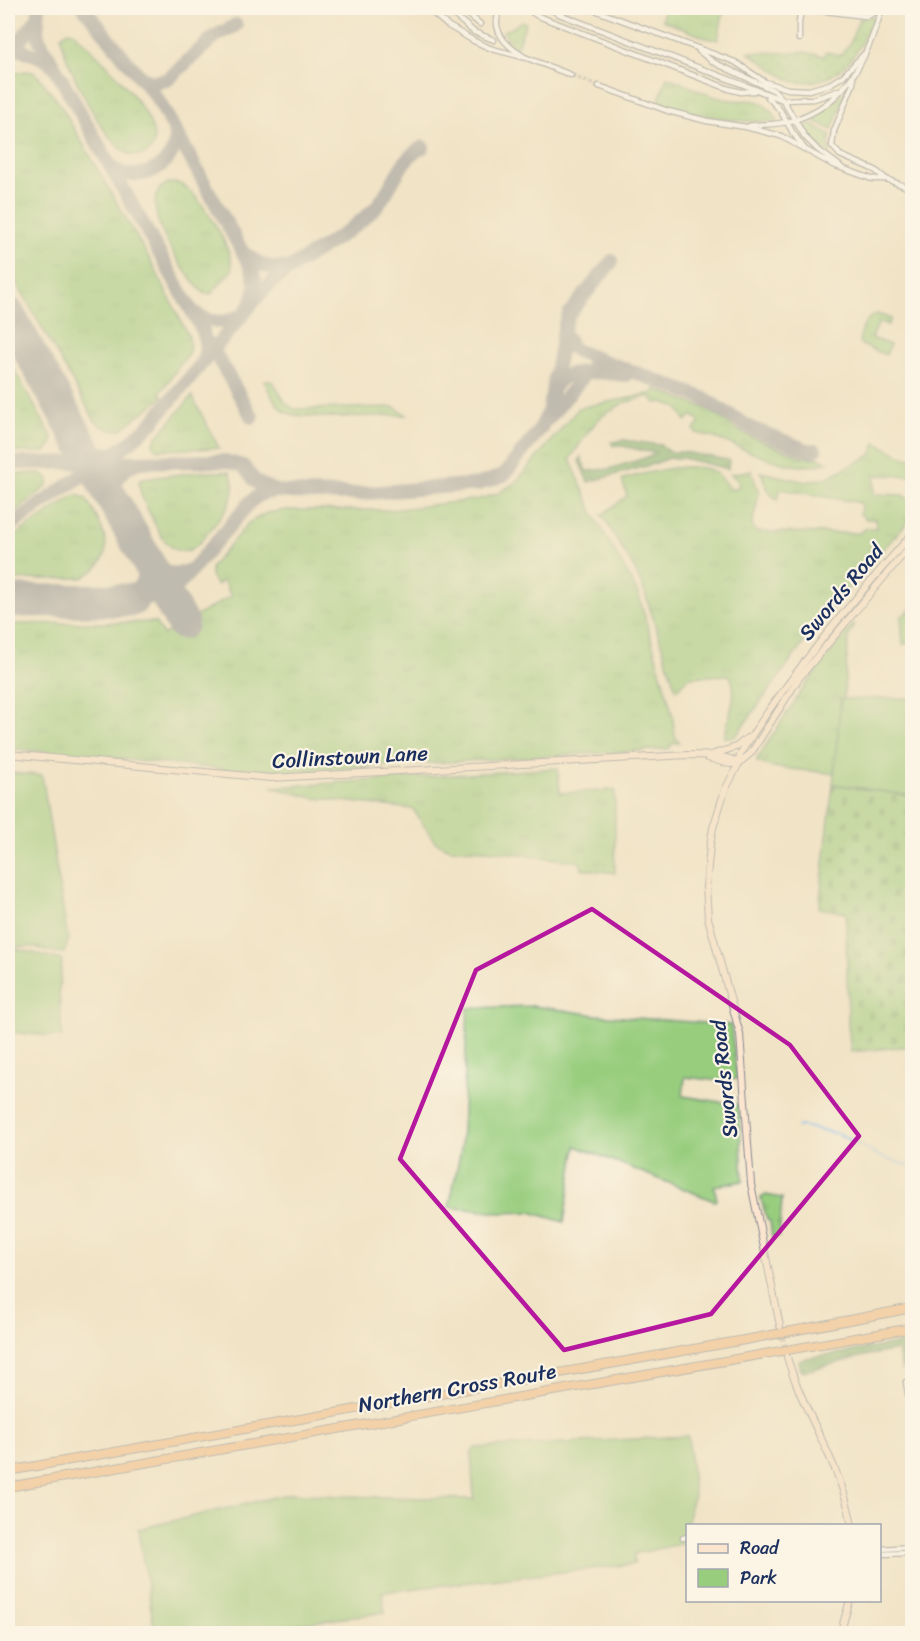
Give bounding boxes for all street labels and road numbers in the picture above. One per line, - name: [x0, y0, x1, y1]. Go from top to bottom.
- street label: Swords Road: [788, 533, 895, 649]
- street label: Collinstown Lane: [271, 734, 429, 780]
- street label: Swords Road: [699, 1016, 749, 1140]
- street label: Northern Cross Route: [355, 1352, 559, 1424]

